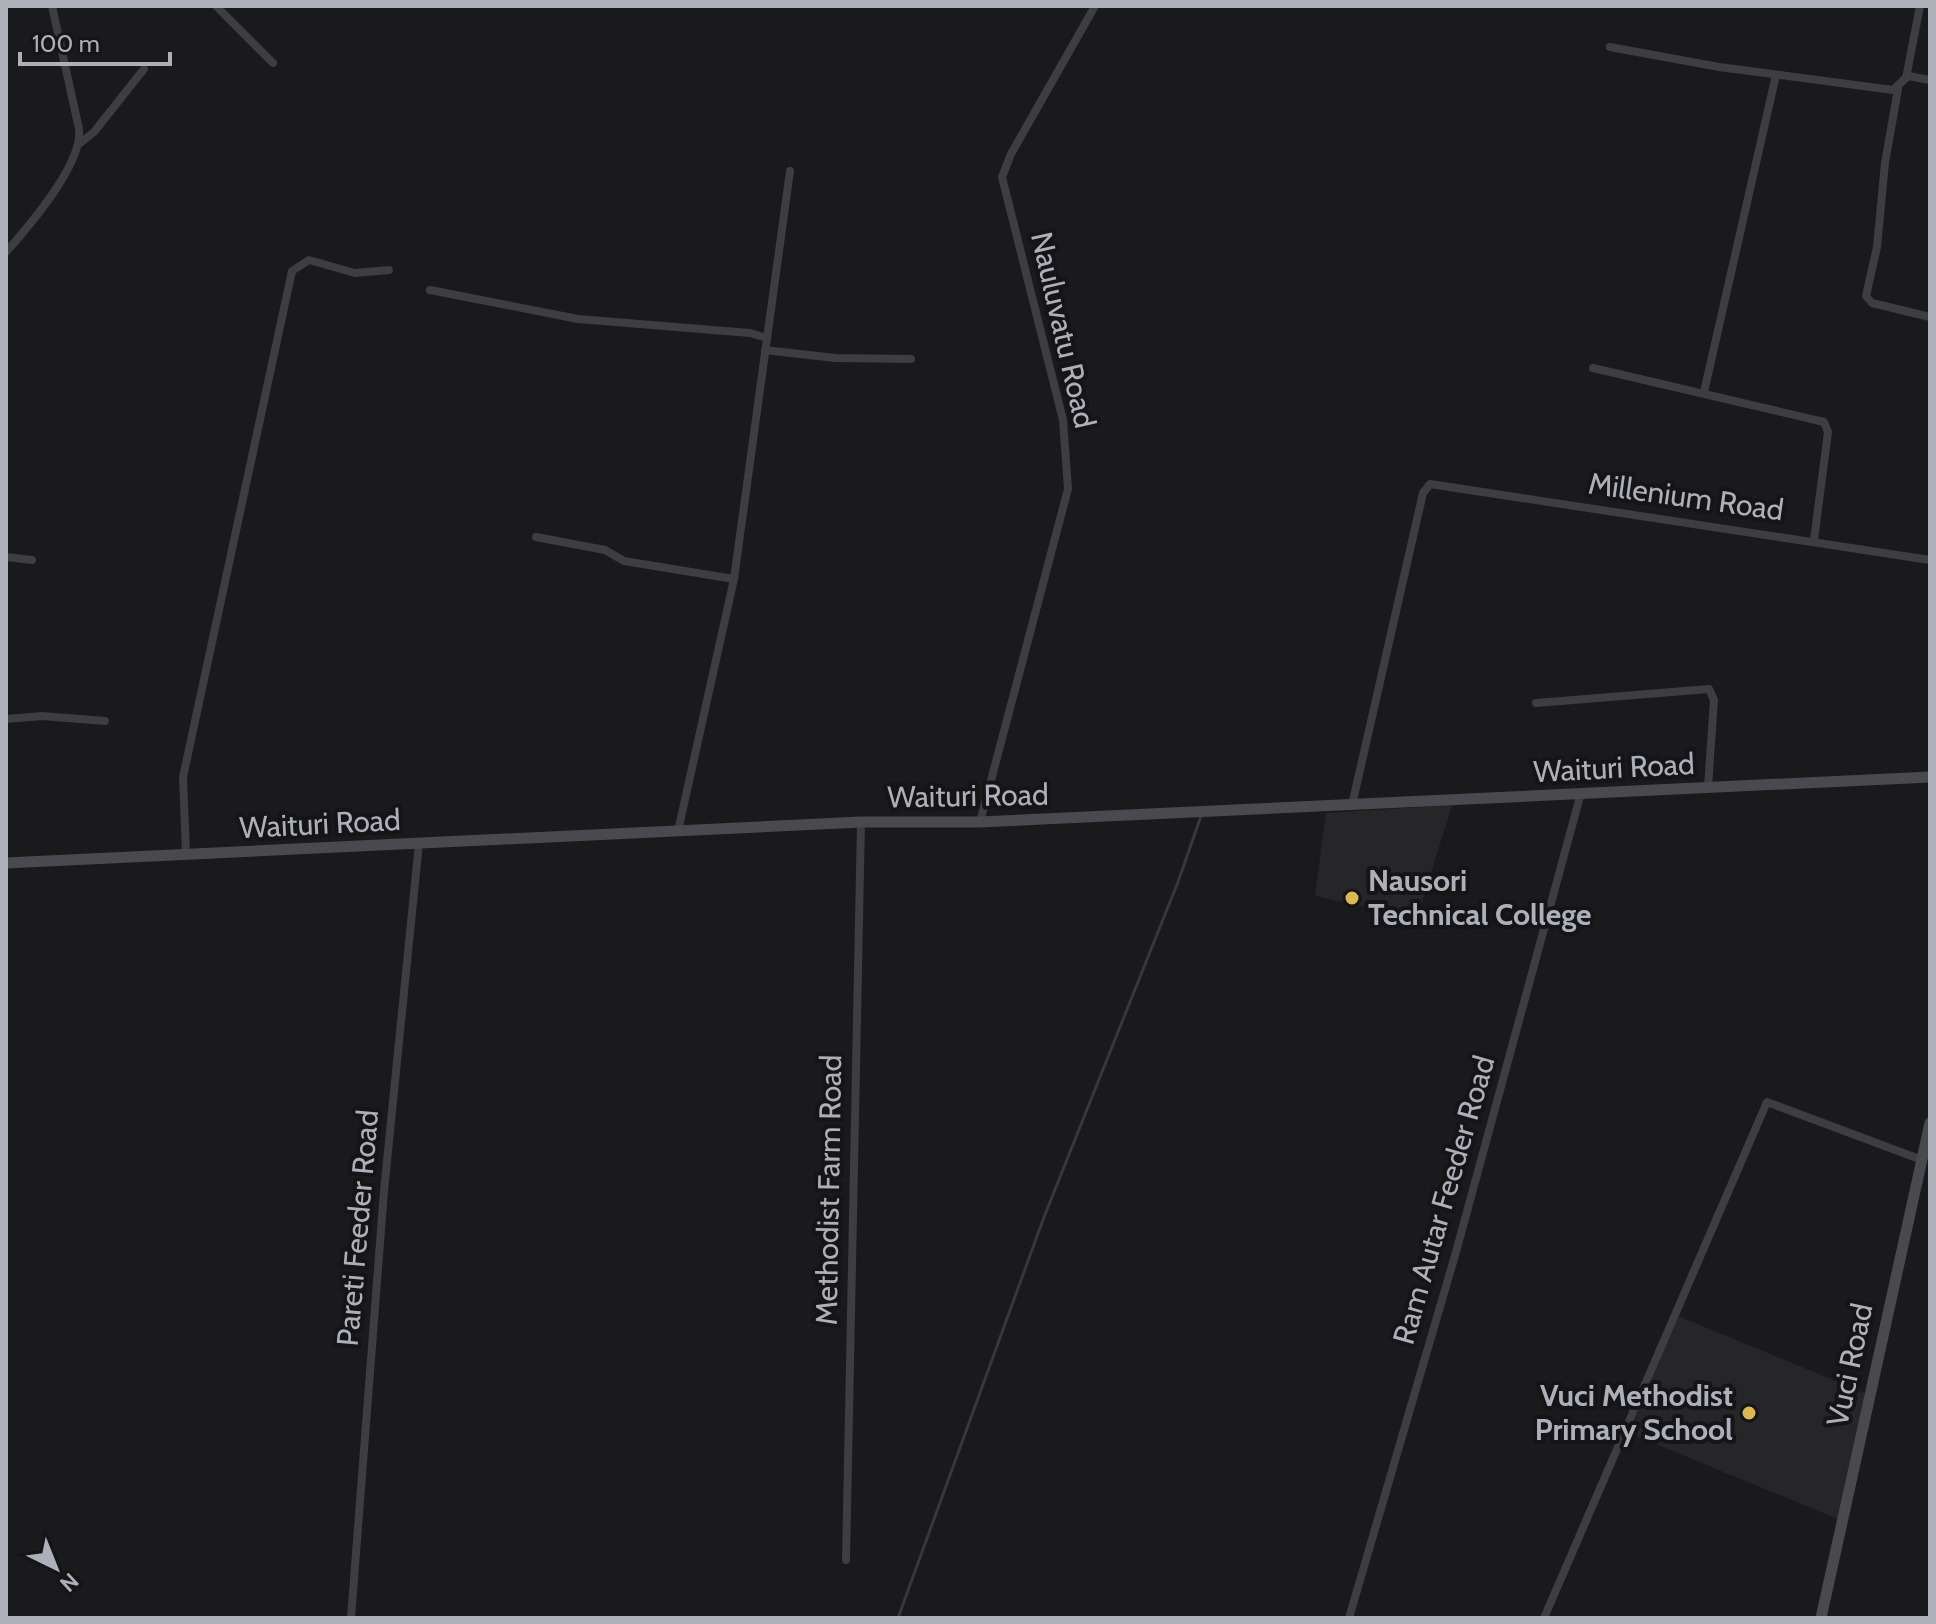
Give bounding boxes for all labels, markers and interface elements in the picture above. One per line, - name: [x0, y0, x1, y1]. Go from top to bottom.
- scale bar: [20, 16, 170, 66]
- text: 100 m: [32, 29, 100, 58]
- street label: Nauluvatu Road: [1023, 228, 1104, 432]
- street label: Millenium Road: [1586, 464, 1786, 529]
- street label: Waituri Road: [1532, 745, 1696, 790]
- street label: Waituri Road: [887, 776, 1049, 815]
- street label: Waituri Road: [238, 801, 402, 846]
- place label: Nausori Technical College: [1368, 862, 1592, 933]
- marker: Nausori Technical College: [1343, 889, 1361, 907]
- street label: Ram Autar Feeder Road: [1385, 1051, 1502, 1348]
- street label: Methodist Farm Road: [808, 1054, 849, 1326]
- street label: Pareti Feeder Road: [329, 1108, 386, 1348]
- street label: Vuci Road: [1818, 1300, 1881, 1430]
- place label: Vuci Methodist Primary School: [1535, 1377, 1733, 1448]
- marker: Vuci Methodist Primary School: [1740, 1404, 1758, 1422]
- north arrow: [16, 1528, 96, 1608]
- text: N: [54, 1567, 84, 1597]

